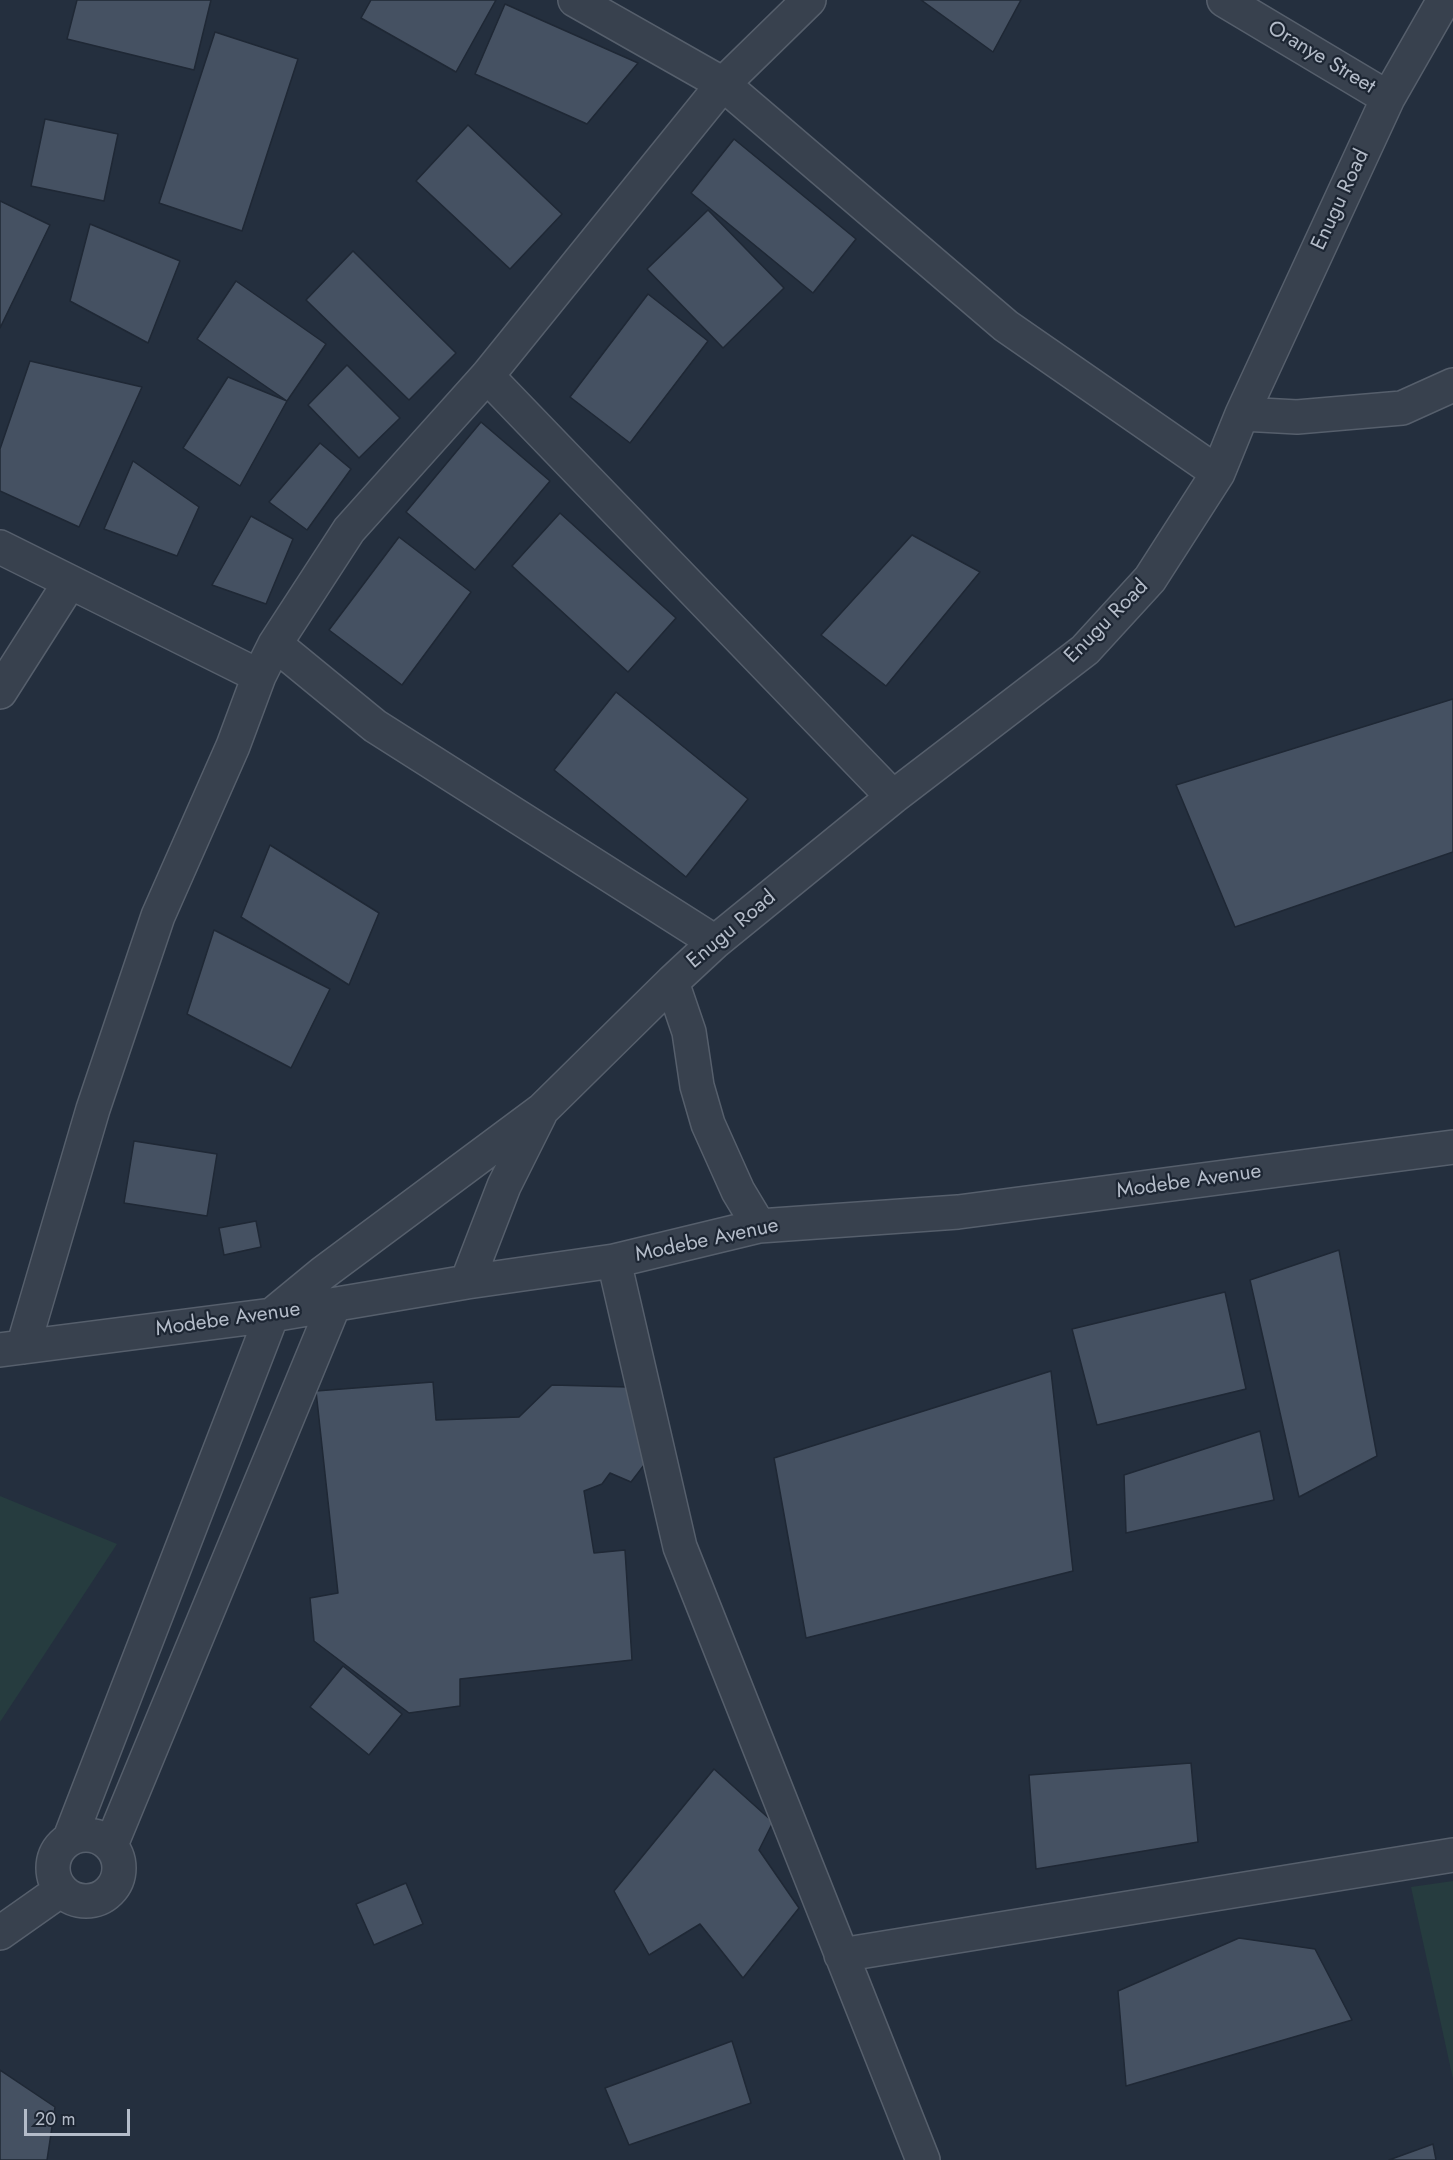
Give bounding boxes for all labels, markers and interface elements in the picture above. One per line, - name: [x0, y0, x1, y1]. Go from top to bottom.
- street label: Oranye Street: [1263, 16, 1379, 100]
- street label: Enugu Road: [1307, 146, 1375, 254]
- street label: Enugu Road: [1060, 575, 1154, 669]
- street label: Enugu Road: [682, 886, 782, 974]
- street label: Modebe Avenue: [1115, 1159, 1263, 1205]
- street label: Modebe Avenue: [633, 1214, 781, 1268]
- street label: Modebe Avenue: [154, 1297, 302, 1343]
- scale bar: [27, 2097, 134, 2135]
- text: 20 m: [35, 2106, 75, 2132]

